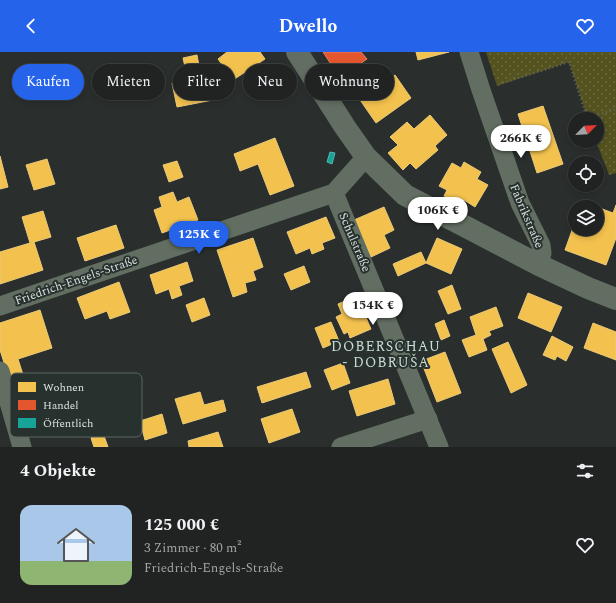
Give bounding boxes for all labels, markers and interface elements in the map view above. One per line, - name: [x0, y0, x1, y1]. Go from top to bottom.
- text: Dwello: [279, 13, 337, 40]
- icon: back: [20, 15, 42, 37]
- icon: heart: [574, 15, 596, 37]
- chip: Kaufen: [12, 64, 84, 100]
- chip: Mieten: [92, 64, 165, 100]
- chip: Filter: [173, 64, 235, 100]
- chip: Neu: [243, 64, 297, 100]
- chip: Wohnung: [305, 64, 394, 100]
- north arrow: [568, 112, 604, 148]
- map controls: [568, 112, 604, 236]
- pin: 266K €: [488, 125, 554, 159]
- text: 266K €: [500, 128, 542, 148]
- button: locate: [568, 156, 604, 192]
- street label: Fabrikstraße: [505, 181, 549, 251]
- pin: 106K €: [405, 197, 471, 231]
- text: 106K €: [417, 200, 459, 220]
- button: layers: [568, 200, 604, 236]
- street label: Schulstraße: [334, 210, 376, 275]
- pin: 125K €: [166, 221, 232, 255]
- text: 125K €: [178, 224, 220, 244]
- street label: Friedrich-Engels-Straße: [12, 250, 140, 310]
- pin: 154K €: [340, 292, 406, 326]
- text: 154K €: [352, 295, 394, 315]
- district label: DOBERSCHAU - DOBRUŠA: [331, 336, 441, 373]
- legend: [10, 373, 142, 437]
- text: Wohnen: [43, 379, 84, 396]
- text: Handel: [43, 397, 78, 414]
- text: Öffentlich: [43, 415, 93, 432]
- text: 4 Objekte: [20, 458, 96, 484]
- icon: filters: [574, 460, 596, 482]
- text: 125 000 €: [144, 512, 219, 538]
- icon: home: [52, 521, 100, 569]
- icon: heart: [574, 534, 596, 556]
- text: 3 Zimmer · 80 m²: [144, 538, 241, 558]
- text: Friedrich-Engels-Straße: [144, 558, 283, 578]

